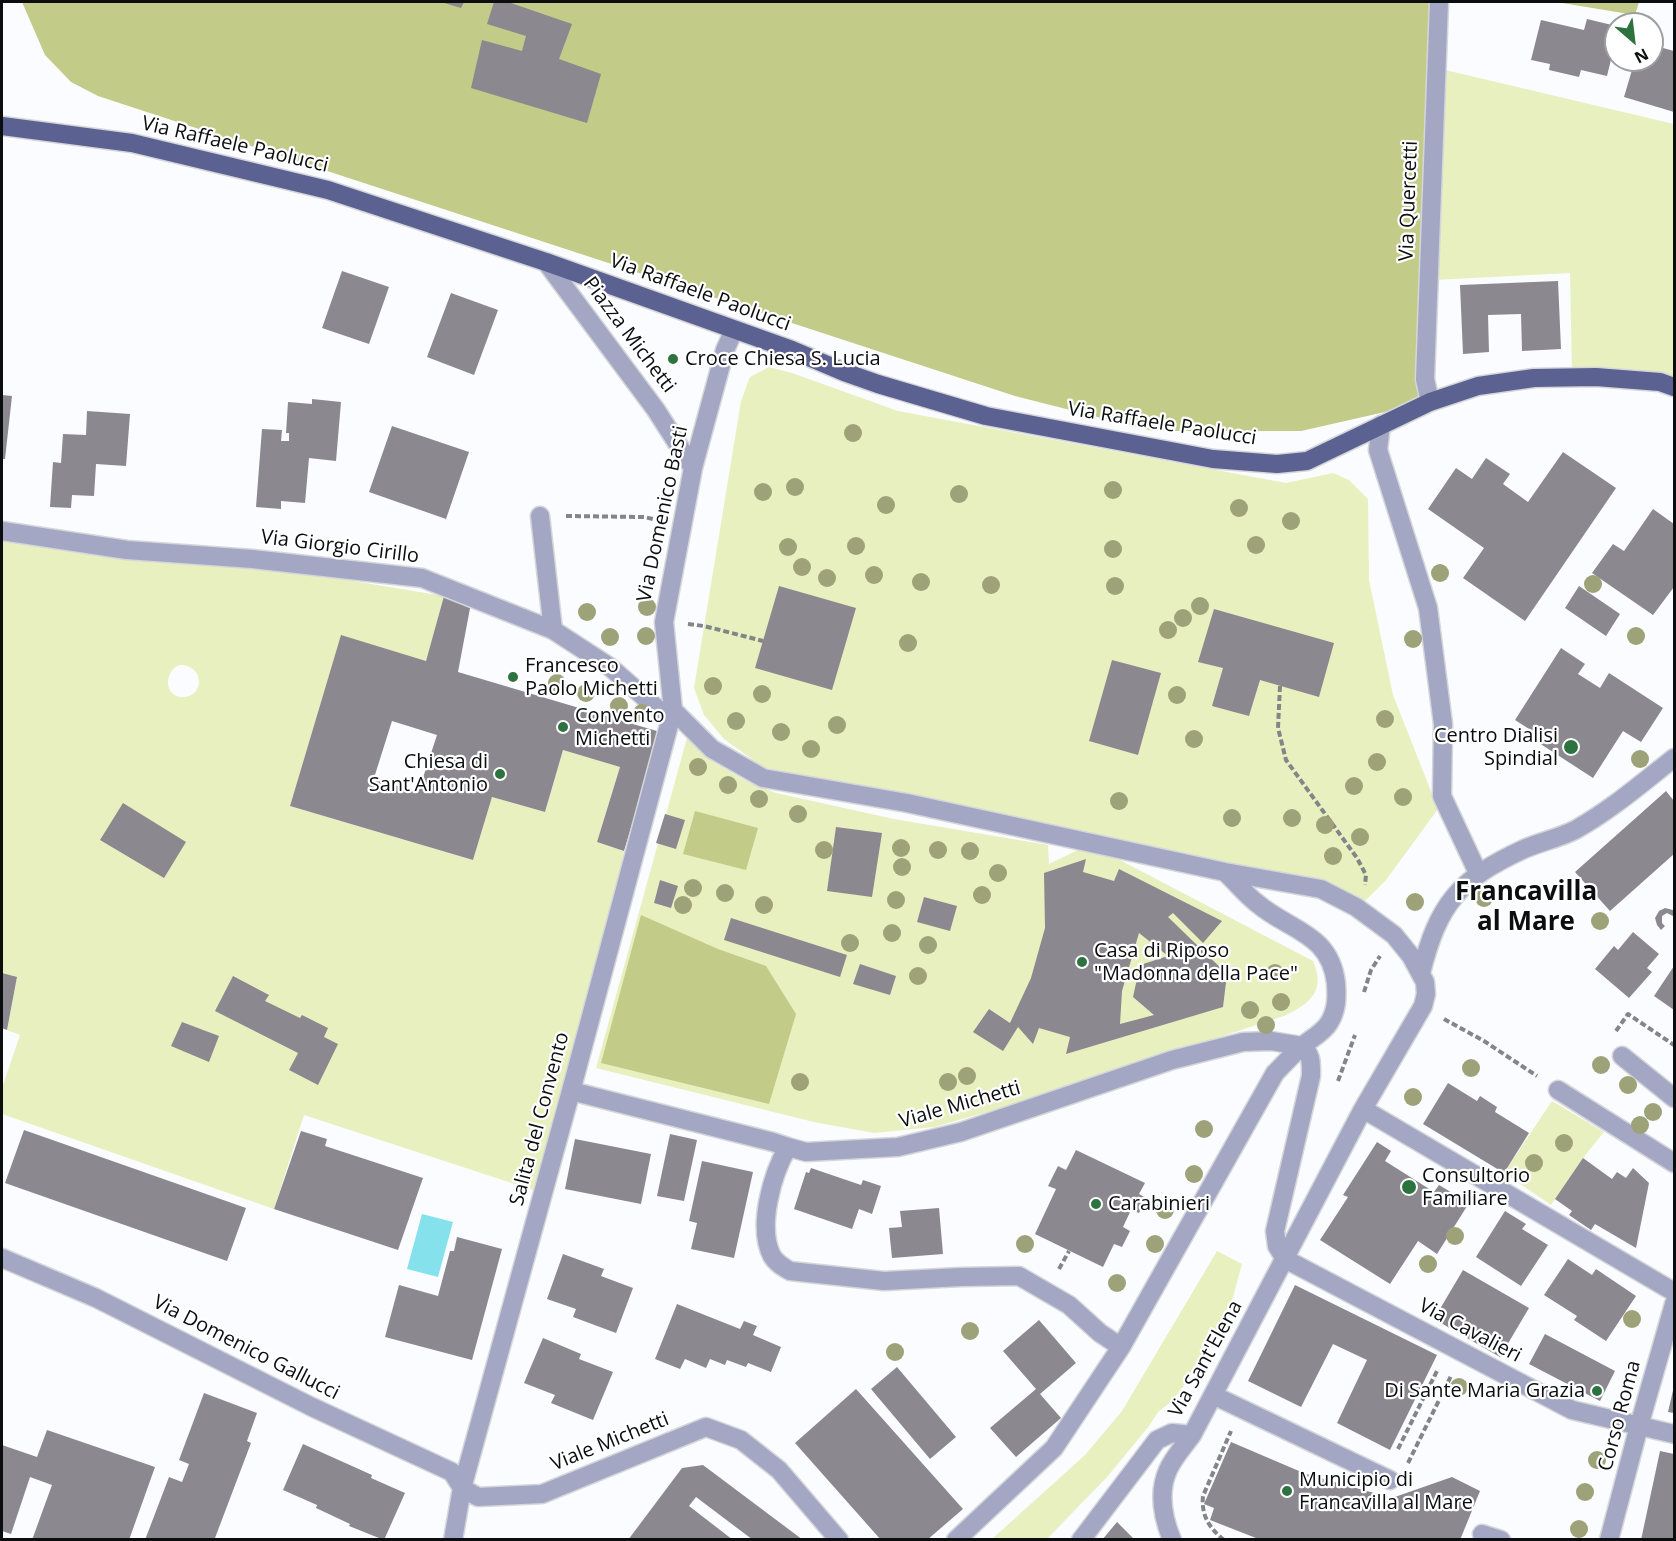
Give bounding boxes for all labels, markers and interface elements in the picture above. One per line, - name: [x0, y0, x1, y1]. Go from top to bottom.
- north arrow: [1604, 12, 1664, 72]
- text: N: [1631, 43, 1652, 69]
- street label: Via Raffaele Paolucci: [139, 112, 331, 178]
- street label: Via Quercetti: [1395, 140, 1423, 262]
- street label: Via Raffaele Paolucci: [606, 249, 794, 337]
- street label: Piazza Michetti: [578, 272, 680, 398]
- place label: Croce Chiesa S. Lucia: [685, 347, 881, 371]
- marker: Croce Chiesa S. Lucia: [666, 352, 680, 366]
- street label: Via Raffaele Paolucci: [1066, 397, 1258, 451]
- street label: Via Domenico Basti: [633, 424, 693, 604]
- street label: Via Giorgio Cirillo: [260, 525, 420, 569]
- place label: Francesco Paolo Michetti: [525, 654, 658, 701]
- marker: Francesco Paolo Michetti: [506, 670, 520, 684]
- place label: Convento Michetti: [575, 704, 665, 751]
- marker: Convento Michetti: [556, 720, 570, 734]
- place label: Centro Dialisi Spindial: [1434, 724, 1558, 771]
- marker: Centro Dialisi Spindial: [1562, 738, 1580, 756]
- place label: Chiesa di Sant'Antonio: [369, 750, 488, 797]
- marker: Chiesa di Sant'Antonio: [493, 767, 507, 781]
- district label: Francavilla al Mare: [1455, 877, 1597, 939]
- place label: Casa di Riposo "Madonna della Pace": [1094, 939, 1298, 986]
- marker: Casa di Riposo "Madonna della Pace": [1075, 955, 1089, 969]
- street label: Salita del Convento: [505, 1030, 575, 1208]
- street label: Viale Michetti: [897, 1076, 1023, 1134]
- place label: Consultorio Familiare: [1422, 1164, 1530, 1211]
- marker: Consultorio Familiare: [1400, 1178, 1418, 1196]
- place label: Carabinieri: [1108, 1192, 1210, 1216]
- marker: Carabinieri: [1089, 1197, 1103, 1211]
- street label: Via Domenico Gallucci: [149, 1291, 343, 1405]
- street label: Via Cavalieri: [1415, 1294, 1525, 1368]
- street label: Via Sant'Elena: [1164, 1296, 1248, 1422]
- street label: Corso Roma: [1594, 1358, 1646, 1474]
- place label: Di Sante Maria Grazia: [1384, 1379, 1585, 1403]
- marker: Di Sante Maria Grazia: [1590, 1384, 1604, 1398]
- street label: Viale Michetti: [548, 1407, 672, 1477]
- place label: Municipio di Francavilla al Mare: [1299, 1468, 1473, 1515]
- marker: Municipio di Francavilla al Mare: [1280, 1484, 1294, 1498]

